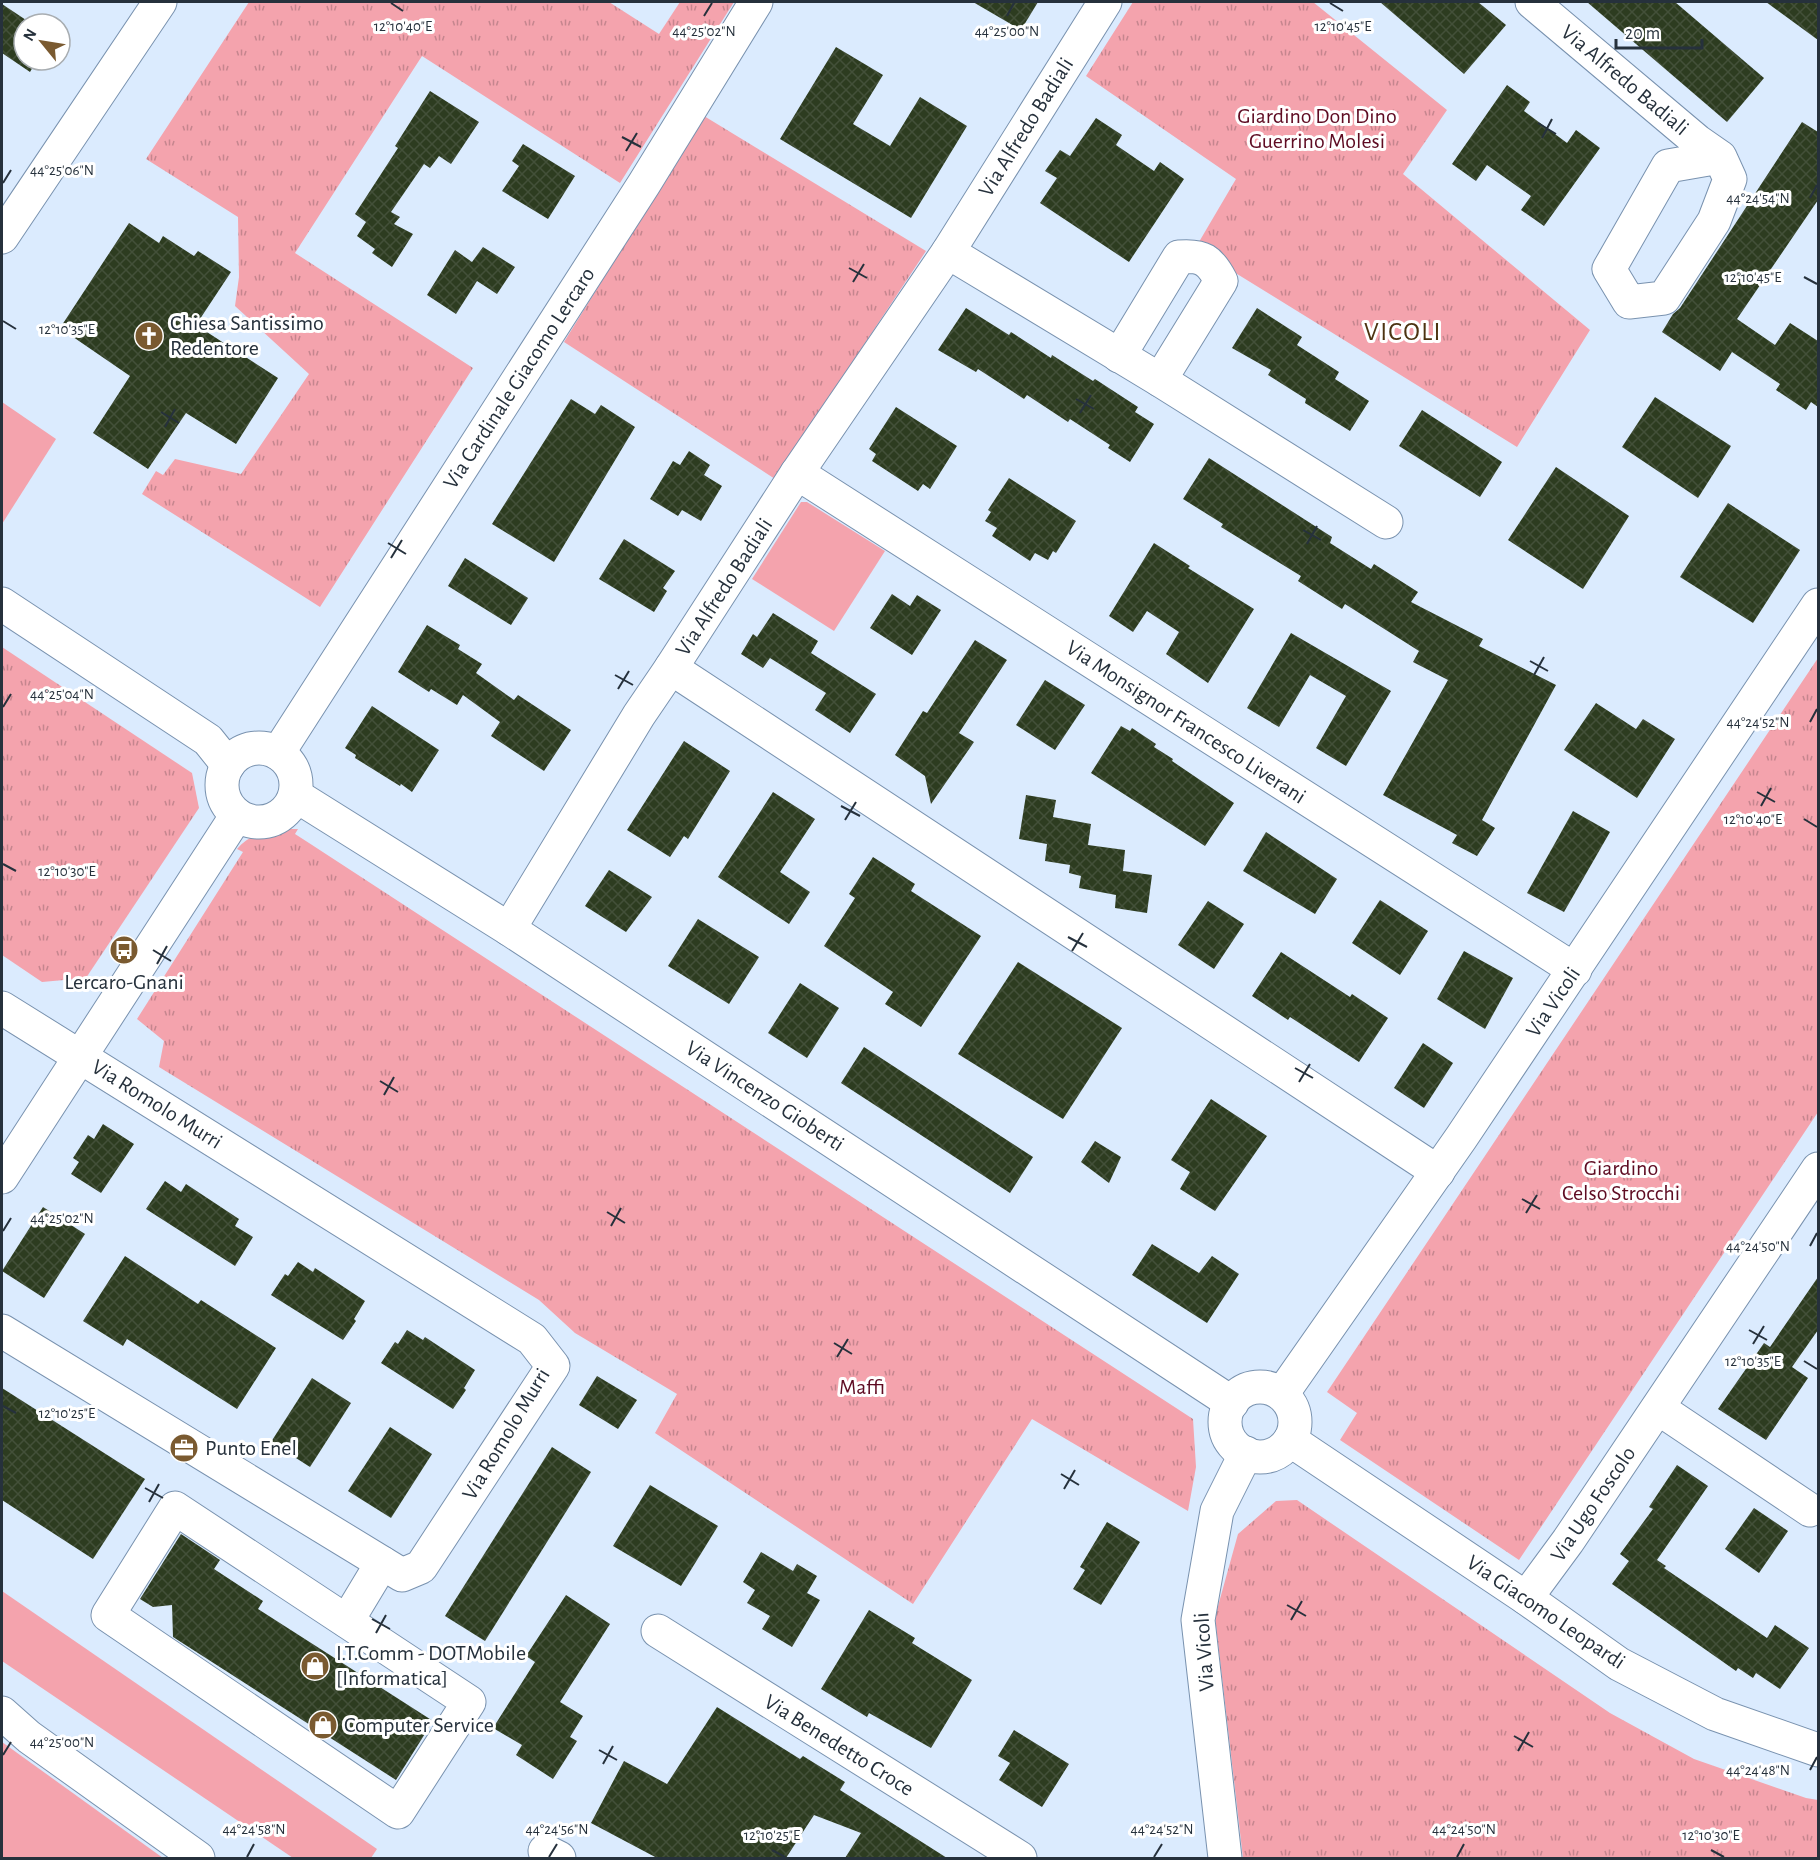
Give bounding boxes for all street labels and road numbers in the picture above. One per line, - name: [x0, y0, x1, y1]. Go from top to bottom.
- street label: Via Alfredo Badiali: [1557, 20, 1693, 140]
- street label: Via Alfredo Badiali: [975, 54, 1077, 200]
- street label: Via Cardinale Giacomo Lercaro: [439, 263, 599, 493]
- street label: Via Alfredo Badiali: [671, 514, 777, 660]
- street label: Via Monsignor Francesco Liverani: [1062, 636, 1310, 808]
- street label: Via Vicoli: [1522, 963, 1584, 1041]
- street label: Via Vincenzo Gioberti: [682, 1037, 848, 1155]
- street label: Via Romolo Murri: [88, 1055, 226, 1153]
- street label: Via Romolo Murri: [458, 1364, 554, 1504]
- street label: Via Ugo Foscolo: [1547, 1442, 1639, 1566]
- street label: Via Giacomo Leopardi: [1463, 1551, 1629, 1673]
- street label: Via Vicoli: [1190, 1612, 1218, 1692]
- street label: Via Benedetto Croce: [760, 1690, 918, 1800]

